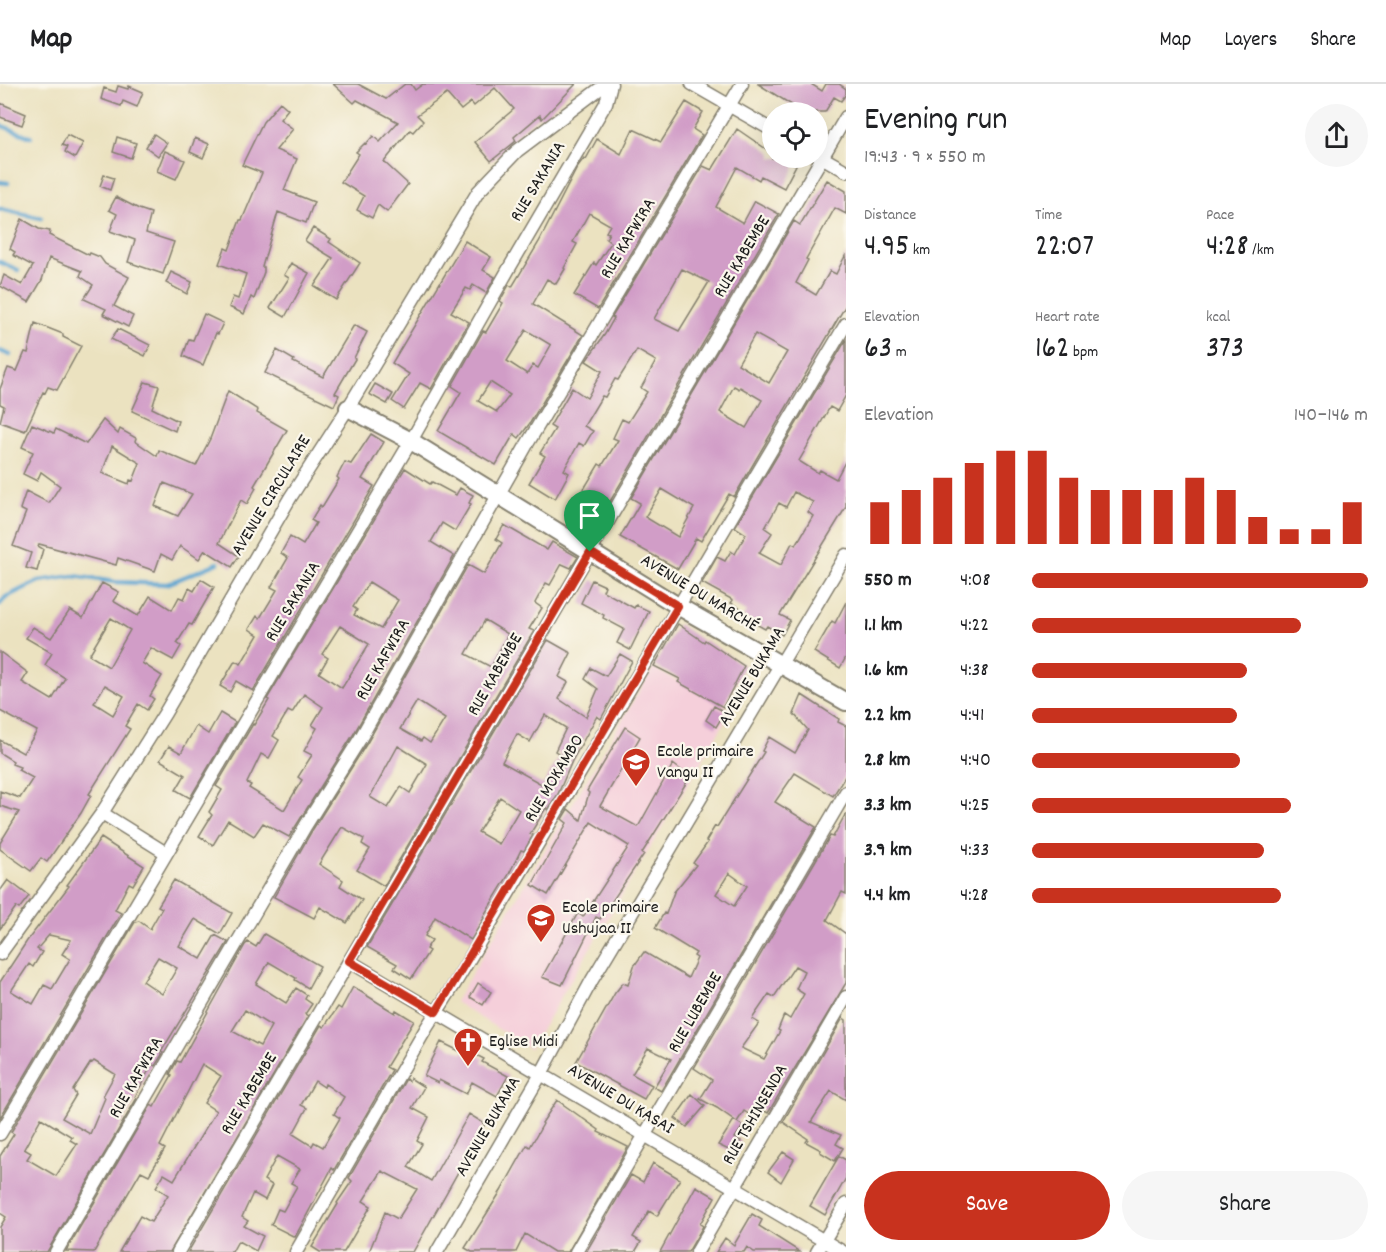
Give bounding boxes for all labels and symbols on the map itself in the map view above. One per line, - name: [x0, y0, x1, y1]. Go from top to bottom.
- street label: RUE SAKANIA: [505, 137, 573, 227]
- street label: RUE KAFWIRA: [595, 194, 663, 284]
- street label: RUE KABEMBE: [709, 211, 777, 303]
- street label: AVENUE CIRCULAIRE: [226, 431, 318, 561]
- pin: [564, 490, 615, 552]
- street label: AVENUE DU MARCHÉ: [635, 549, 763, 639]
- street label: RUE SAKANIA: [260, 557, 328, 647]
- street label: RUE KAFWIRA: [351, 614, 418, 705]
- street label: AVENUE BUKAMA: [713, 622, 793, 732]
- street label: RUE KABEMBE: [462, 629, 530, 721]
- street label: RUE MOKAMBO: [519, 730, 591, 828]
- place label: Ecole primaire Vangu II: [657, 740, 754, 786]
- school or university icon: Ecole primaire Vangu II: [620, 746, 652, 788]
- place label: Ecole primaire Ushujaa II: [562, 896, 659, 942]
- school or university icon: Ecole primaire Ushujaa II: [525, 902, 557, 944]
- street label: RUE LUBEMBE: [663, 968, 729, 1058]
- church icon: Eglise Midi: [452, 1026, 484, 1068]
- place label: Eglise Midi: [489, 1030, 558, 1055]
- street label: RUE KAFWIRA: [104, 1032, 171, 1123]
- street label: RUE KABEMBE: [216, 1048, 284, 1140]
- street label: AVENUE DU KASAI: [562, 1058, 678, 1142]
- street label: RUE TSHINSENDA: [717, 1060, 795, 1170]
- street label: AVENUE BUKAMA: [450, 1072, 528, 1182]

